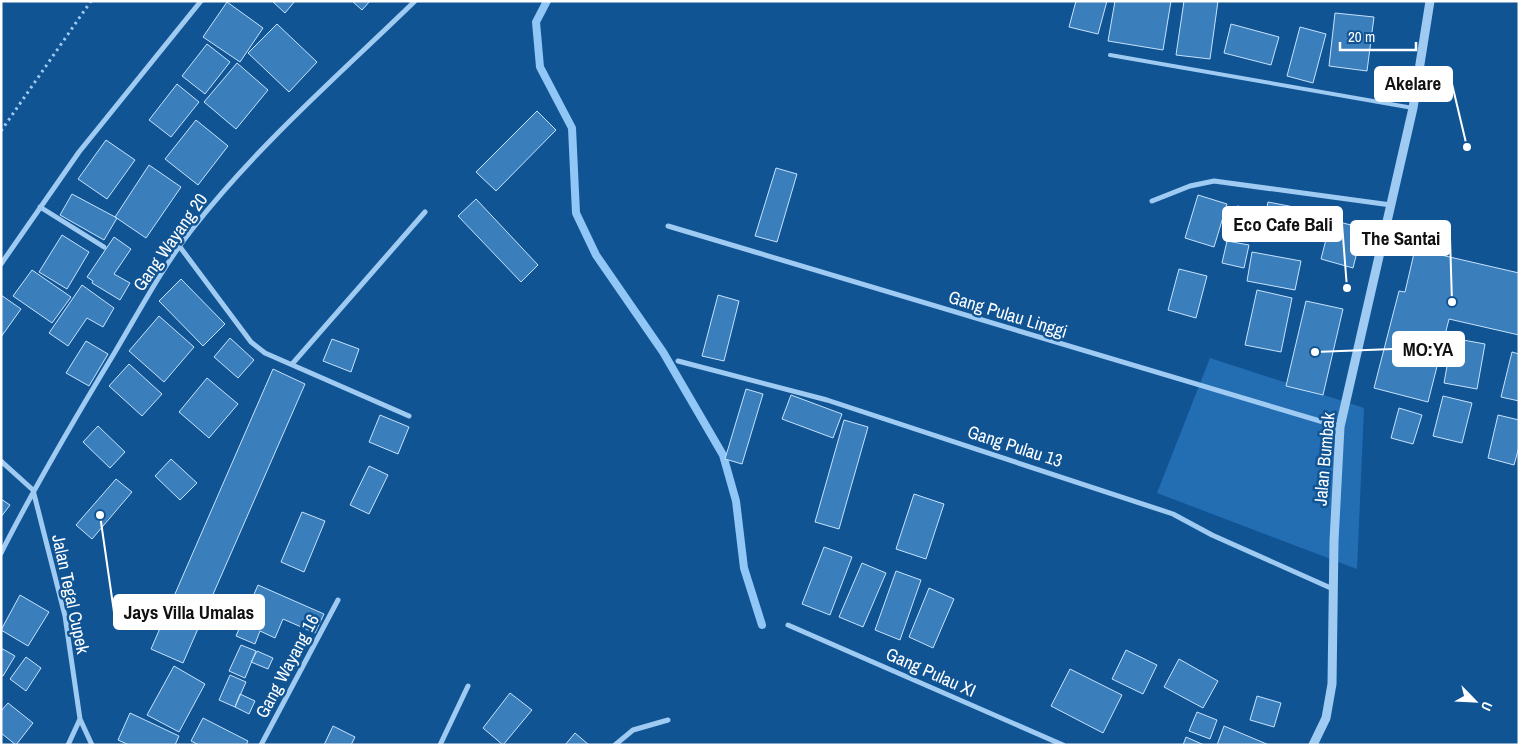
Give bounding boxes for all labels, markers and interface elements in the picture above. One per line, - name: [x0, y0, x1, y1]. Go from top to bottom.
- scale bar: [1340, 20, 1416, 52]
- text: 20 m: [1348, 26, 1375, 47]
- callout: Akelare: [1375, 67, 1452, 101]
- text: Akelare: [1385, 70, 1441, 96]
- street label: Gang Wayang 20: [127, 188, 213, 296]
- callout: Eco Cafe Bali: [1223, 207, 1342, 241]
- text: Eco Cafe Bali: [1233, 211, 1333, 237]
- callout: The Santai: [1351, 221, 1450, 255]
- text: The Santai: [1362, 225, 1440, 251]
- street label: Gang Pulau Linggi: [945, 284, 1071, 344]
- callout: MO:YA: [1393, 332, 1464, 366]
- text: MO:YA: [1403, 336, 1454, 362]
- street label: Jalan Bumbak: [1307, 411, 1341, 507]
- street label: Gang Pulau 13: [964, 419, 1066, 473]
- street label: Jalan Tegal Cupek: [46, 532, 96, 656]
- callout: Jays Villa Umalas: [114, 595, 264, 629]
- text: Jays Villa Umalas: [124, 599, 254, 625]
- street label: Gang Wayang 16: [249, 610, 325, 722]
- street label: Gang Pulau XI: [882, 641, 980, 703]
- north arrow: [1450, 676, 1500, 726]
- text: U: [1477, 699, 1497, 714]

